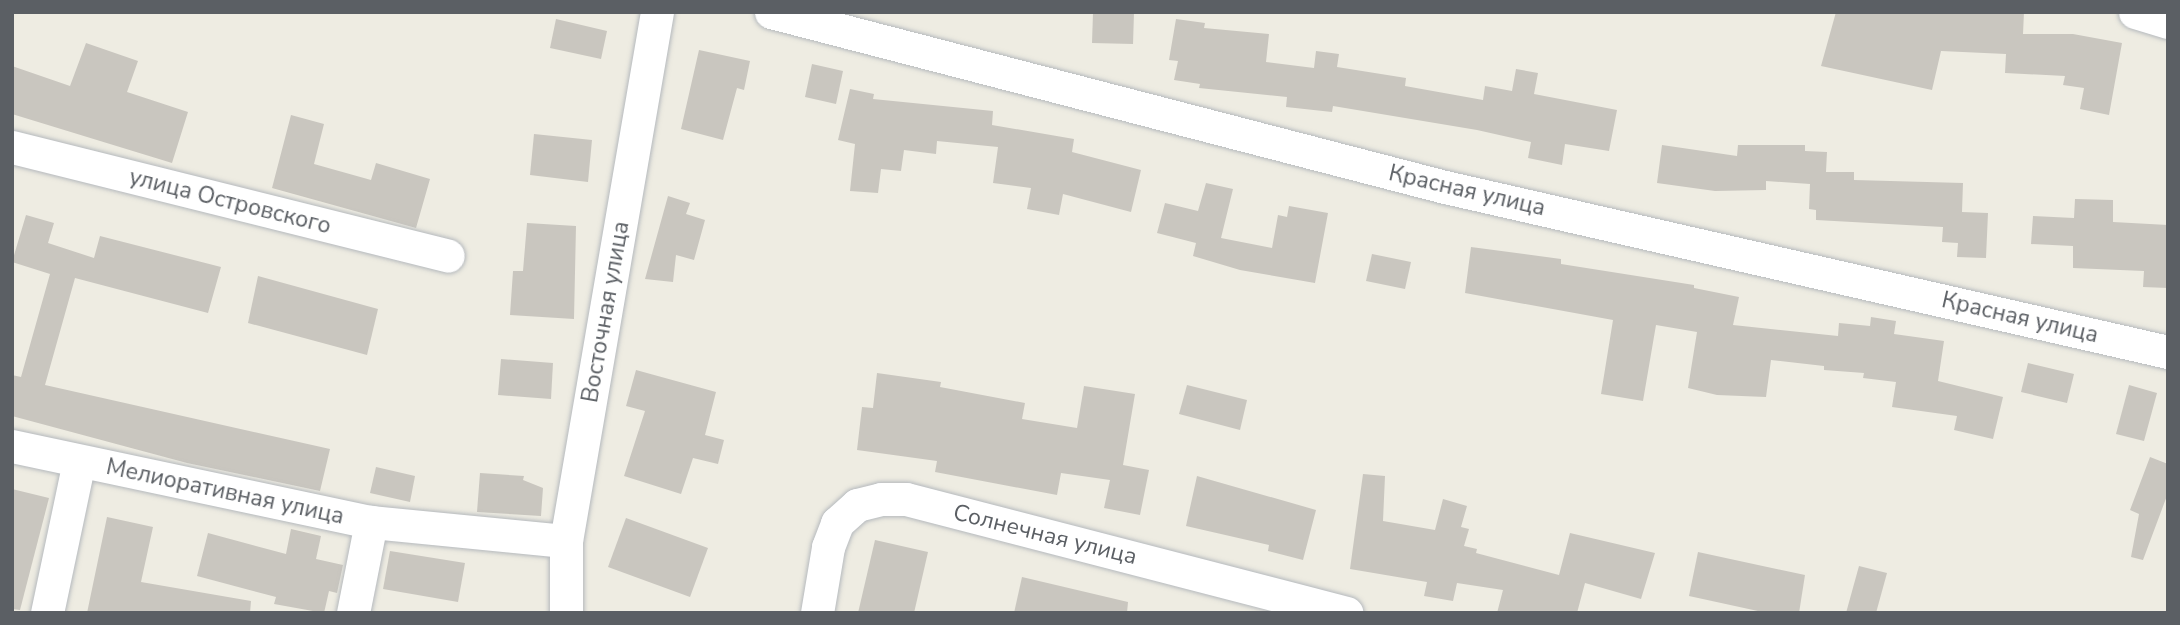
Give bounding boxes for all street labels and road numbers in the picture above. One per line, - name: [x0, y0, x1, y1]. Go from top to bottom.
- street label: Красная улица: [1386, 160, 1548, 222]
- street label: улица Островского: [126, 164, 334, 240]
- street label: Восточная улица: [576, 219, 636, 405]
- street label: Красная улица: [1939, 287, 2101, 349]
- street label: Мелиоративная улица: [104, 453, 346, 531]
- street label: Солнечная улица: [950, 499, 1140, 571]

